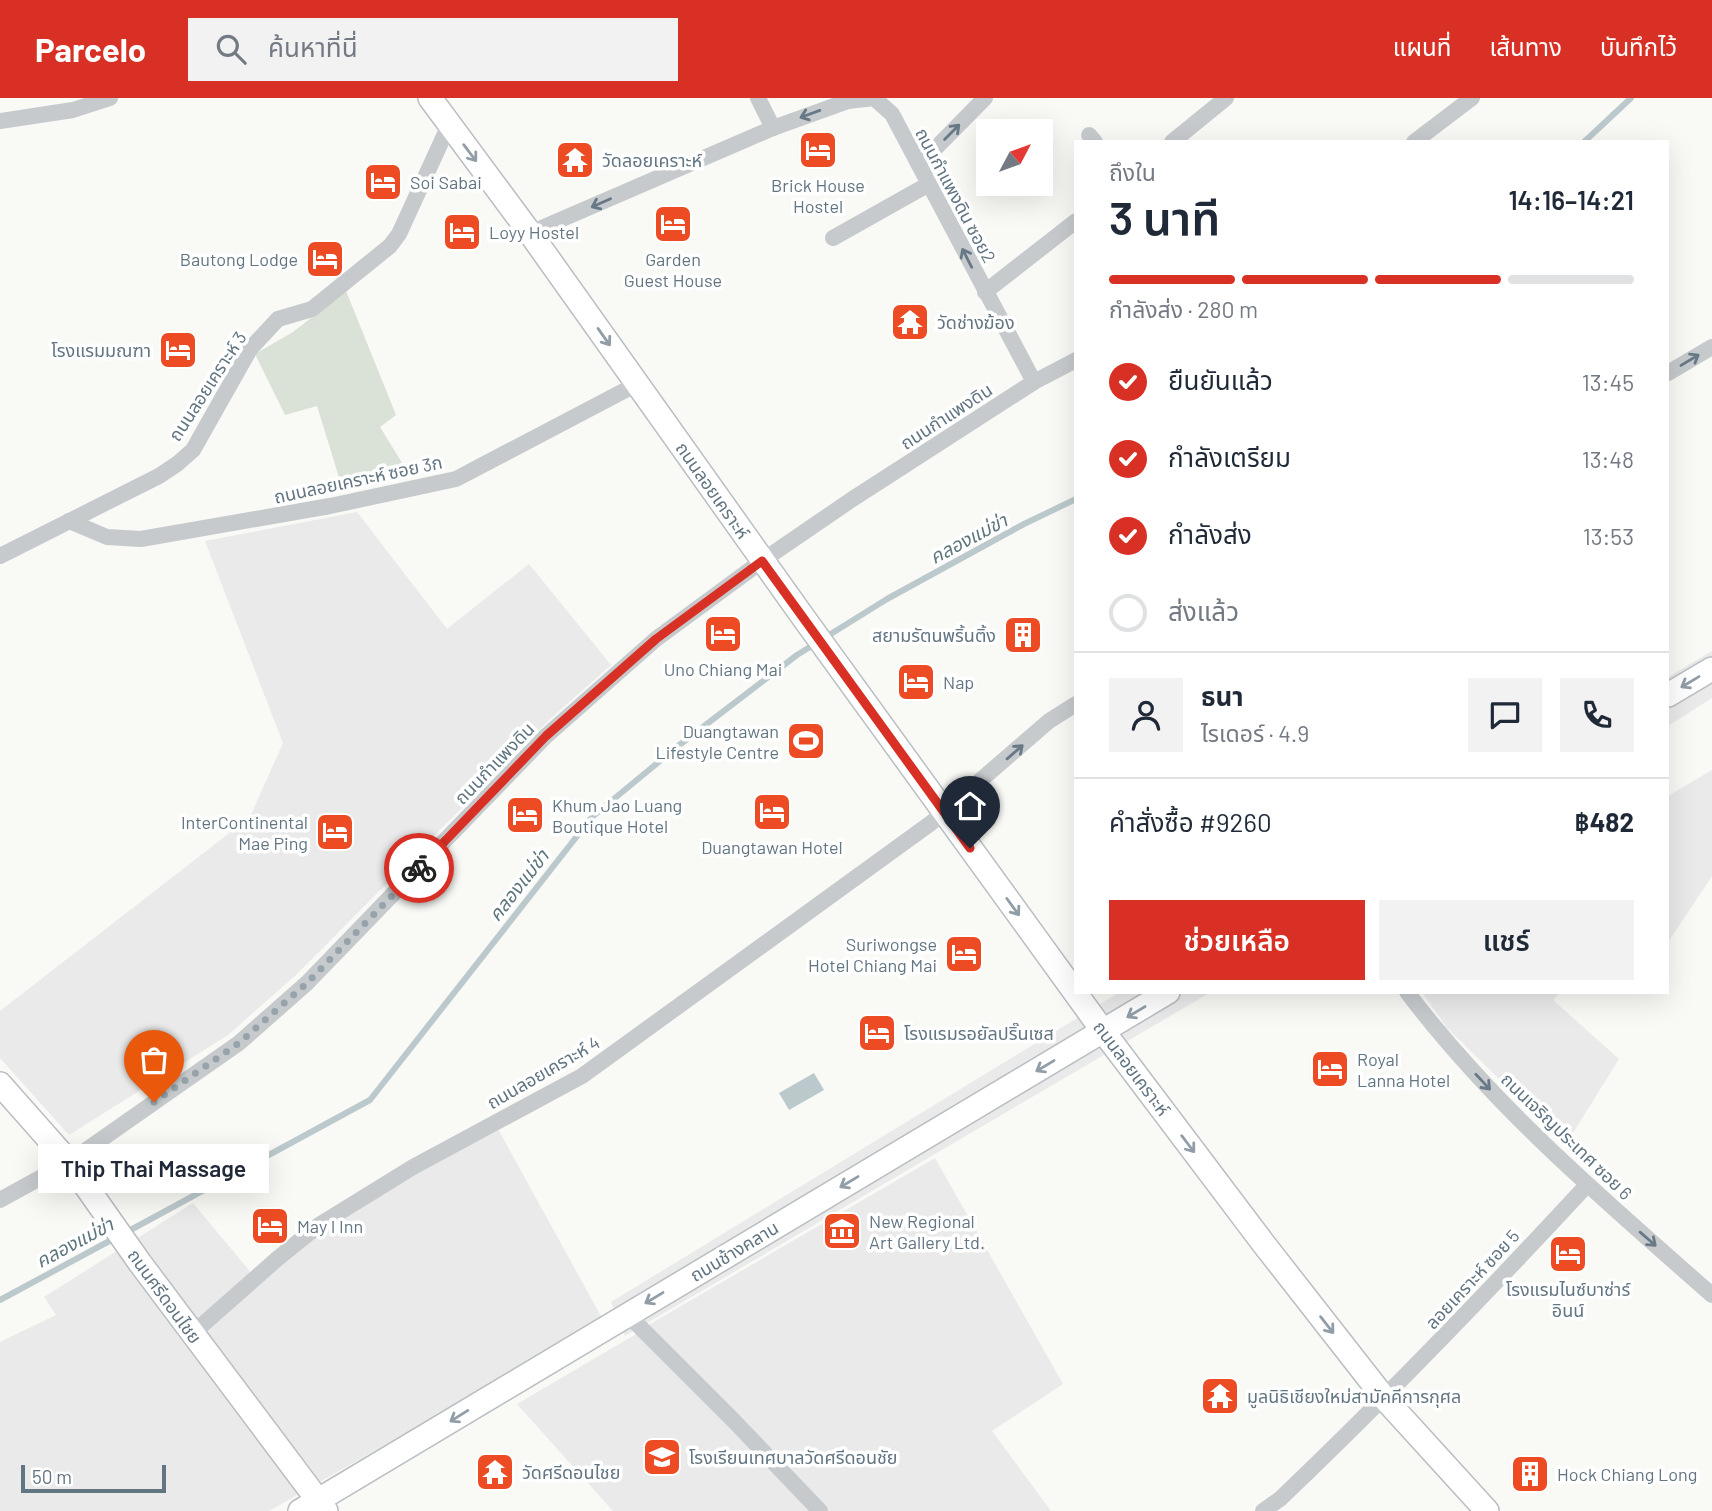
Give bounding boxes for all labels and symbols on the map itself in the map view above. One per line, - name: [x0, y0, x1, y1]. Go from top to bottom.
- one-way arrow: [800, 109, 822, 121]
- north arrow: [976, 119, 1054, 196]
- one-way arrow: [943, 123, 960, 140]
- street label: ถนนกำแพงดิน ซอย2: [911, 124, 1001, 266]
- hotel icon: Brick House Hostel: [797, 129, 839, 171]
- temple icon: วัดลอยเคราะห์: [554, 139, 596, 181]
- one-way arrow: [463, 143, 478, 162]
- place label: วัดลอยเคราะห์: [602, 149, 703, 171]
- hotel icon: Soi Sabai: [362, 161, 404, 203]
- place label: Soi Sabai: [410, 171, 482, 193]
- place label: Brick House Hostel: [771, 174, 865, 217]
- one-way arrow: [591, 197, 612, 210]
- hotel icon: Garden Guest House: [652, 203, 694, 245]
- hotel icon: Loyy Hostel: [441, 211, 483, 253]
- place label: Loyy Hostel: [489, 221, 579, 243]
- hotel icon: Bautong Lodge: [304, 238, 346, 280]
- place label: Bautong Lodge: [180, 248, 298, 270]
- place label: Garden Guest House: [624, 248, 722, 291]
- one-way arrow: [960, 248, 974, 268]
- temple icon: วัดช่างฆ้อง: [889, 301, 931, 343]
- place label: วัดช่างฆ้อง: [937, 311, 1015, 333]
- street label: ถนนลอยเคราะห์ 3: [163, 327, 251, 445]
- one-way arrow: [597, 327, 611, 346]
- hotel icon: โรงแรมมณฑา: [157, 329, 199, 371]
- place label: โรงแรมมณฑา: [51, 339, 151, 361]
- one-way arrow: [1679, 353, 1699, 367]
- street label: ถนนกำแพงดิน: [896, 378, 996, 454]
- street label: ถนนลอยเคราะห์: [672, 437, 755, 543]
- street label: ถนนลอยเคราะห์ ซอย 3ก: [272, 450, 444, 508]
- water label: คลองแม่ข่า: [925, 507, 1012, 568]
- hotel icon: Uno Chiang Mai: [702, 613, 744, 655]
- building icon: สยามรัตนพริ้นติ้ง: [1002, 614, 1044, 656]
- place label: สยามรัตนพริ้นติ้ง: [872, 624, 996, 646]
- place label: Uno Chiang Mai: [664, 658, 782, 680]
- hotel icon: Nap: [895, 661, 937, 703]
- place label: Nap: [943, 671, 974, 693]
- one-way arrow: [1680, 675, 1700, 689]
- street label: ถนนกำแพงดิน: [450, 718, 538, 808]
- place label: Duangtawan Lifestyle Centre: [656, 720, 779, 763]
- sports icon: Duangtawan Lifestyle Centre: [785, 720, 827, 762]
- one-way arrow: [1005, 744, 1023, 760]
- pin: [940, 776, 1000, 848]
- hotel icon: Duangtawan Hotel: [751, 791, 793, 833]
- hotel icon: Khum Jao Luang Boutique Hotel: [504, 794, 546, 836]
- place label: Khum Jao Luang Boutique Hotel: [552, 794, 682, 837]
- place label: InterContinental Mae Ping: [181, 811, 308, 854]
- hotel icon: InterContinental Mae Ping: [314, 811, 356, 853]
- courier: [384, 833, 454, 903]
- place label: Duangtawan Hotel: [701, 836, 843, 858]
- water label: คลองแม่ข่า: [483, 844, 554, 925]
- one-way arrow: [1006, 897, 1021, 916]
- place label: Suriwongse Hotel Chiang Mai: [808, 933, 937, 976]
- hotel icon: Suriwongse Hotel Chiang Mai: [943, 933, 985, 975]
- one-way arrow: [1126, 1005, 1146, 1019]
- hotel icon: โรงแรมรอยัลปริ๊นเซส: [856, 1012, 898, 1054]
- street label: ถนนลอยเคราะห์: [1089, 1016, 1175, 1120]
- place label: โรงแรมรอยัลปริ๊นเซส: [904, 1022, 1054, 1044]
- pin: [124, 1030, 184, 1102]
- street label: ถนนลอยเคราะห์ 4: [483, 1031, 603, 1113]
- hotel icon: Royal Lanna Hotel: [1309, 1048, 1351, 1090]
- place label: Royal Lanna Hotel: [1357, 1048, 1450, 1091]
- one-way arrow: [1035, 1059, 1055, 1073]
- street label: ถนนเจริญประเทศ ซอย 6: [1497, 1068, 1637, 1204]
- one-way arrow: [1475, 1073, 1492, 1090]
- one-way arrow: [1181, 1134, 1196, 1153]
- callout: Thip Thai Massage: [38, 1144, 270, 1193]
- one-way arrow: [840, 1175, 860, 1189]
- hotel icon: May I Inn: [249, 1205, 291, 1247]
- museum icon: New Regional Art Gallery Ltd.: [821, 1210, 863, 1252]
- place label: New Regional Art Gallery Ltd.: [869, 1210, 985, 1253]
- water label: คลองแม่ข่า: [31, 1211, 118, 1272]
- place label: May I Inn: [297, 1215, 363, 1237]
- street label: ถนนช้างคลาน: [686, 1216, 782, 1286]
- street label: ลอยเคราะห์ ซอย 5: [1420, 1225, 1524, 1333]
- one-way arrow: [1638, 1230, 1656, 1246]
- hotel icon: โรงแรมไนซ์บาซ่าร์ อินน์: [1547, 1233, 1589, 1275]
- street label: ถนนศรีดอนไชย: [123, 1245, 207, 1347]
- place label: โรงแรมไนซ์บาซ่าร์ อินน์: [1506, 1278, 1631, 1321]
- one-way arrow: [644, 1292, 664, 1306]
- one-way arrow: [1319, 1315, 1334, 1333]
- temple icon: มูลนิธิเชียงใหม่สามัคคีการกุศล: [1199, 1375, 1241, 1417]
- place label: มูลนิธิเชียงใหม่สามัคคีการกุศล: [1247, 1385, 1461, 1409]
- one-way arrow: [450, 1410, 470, 1424]
- school or university icon: โรงเรียนเทศบาลวัดศรีดอนชัย: [641, 1436, 683, 1478]
- place label: โรงเรียนเทศบาลวัดศรีดอนชัย: [689, 1446, 898, 1468]
- temple icon: วัดศรีดอนไชย: [474, 1451, 516, 1493]
- building icon: Hock Chiang Long: [1509, 1453, 1551, 1495]
- place label: วัดศรีดอนไชย: [522, 1461, 620, 1483]
- scale bar: [21, 1462, 166, 1494]
- place label: Hock Chiang Long: [1557, 1463, 1697, 1485]

